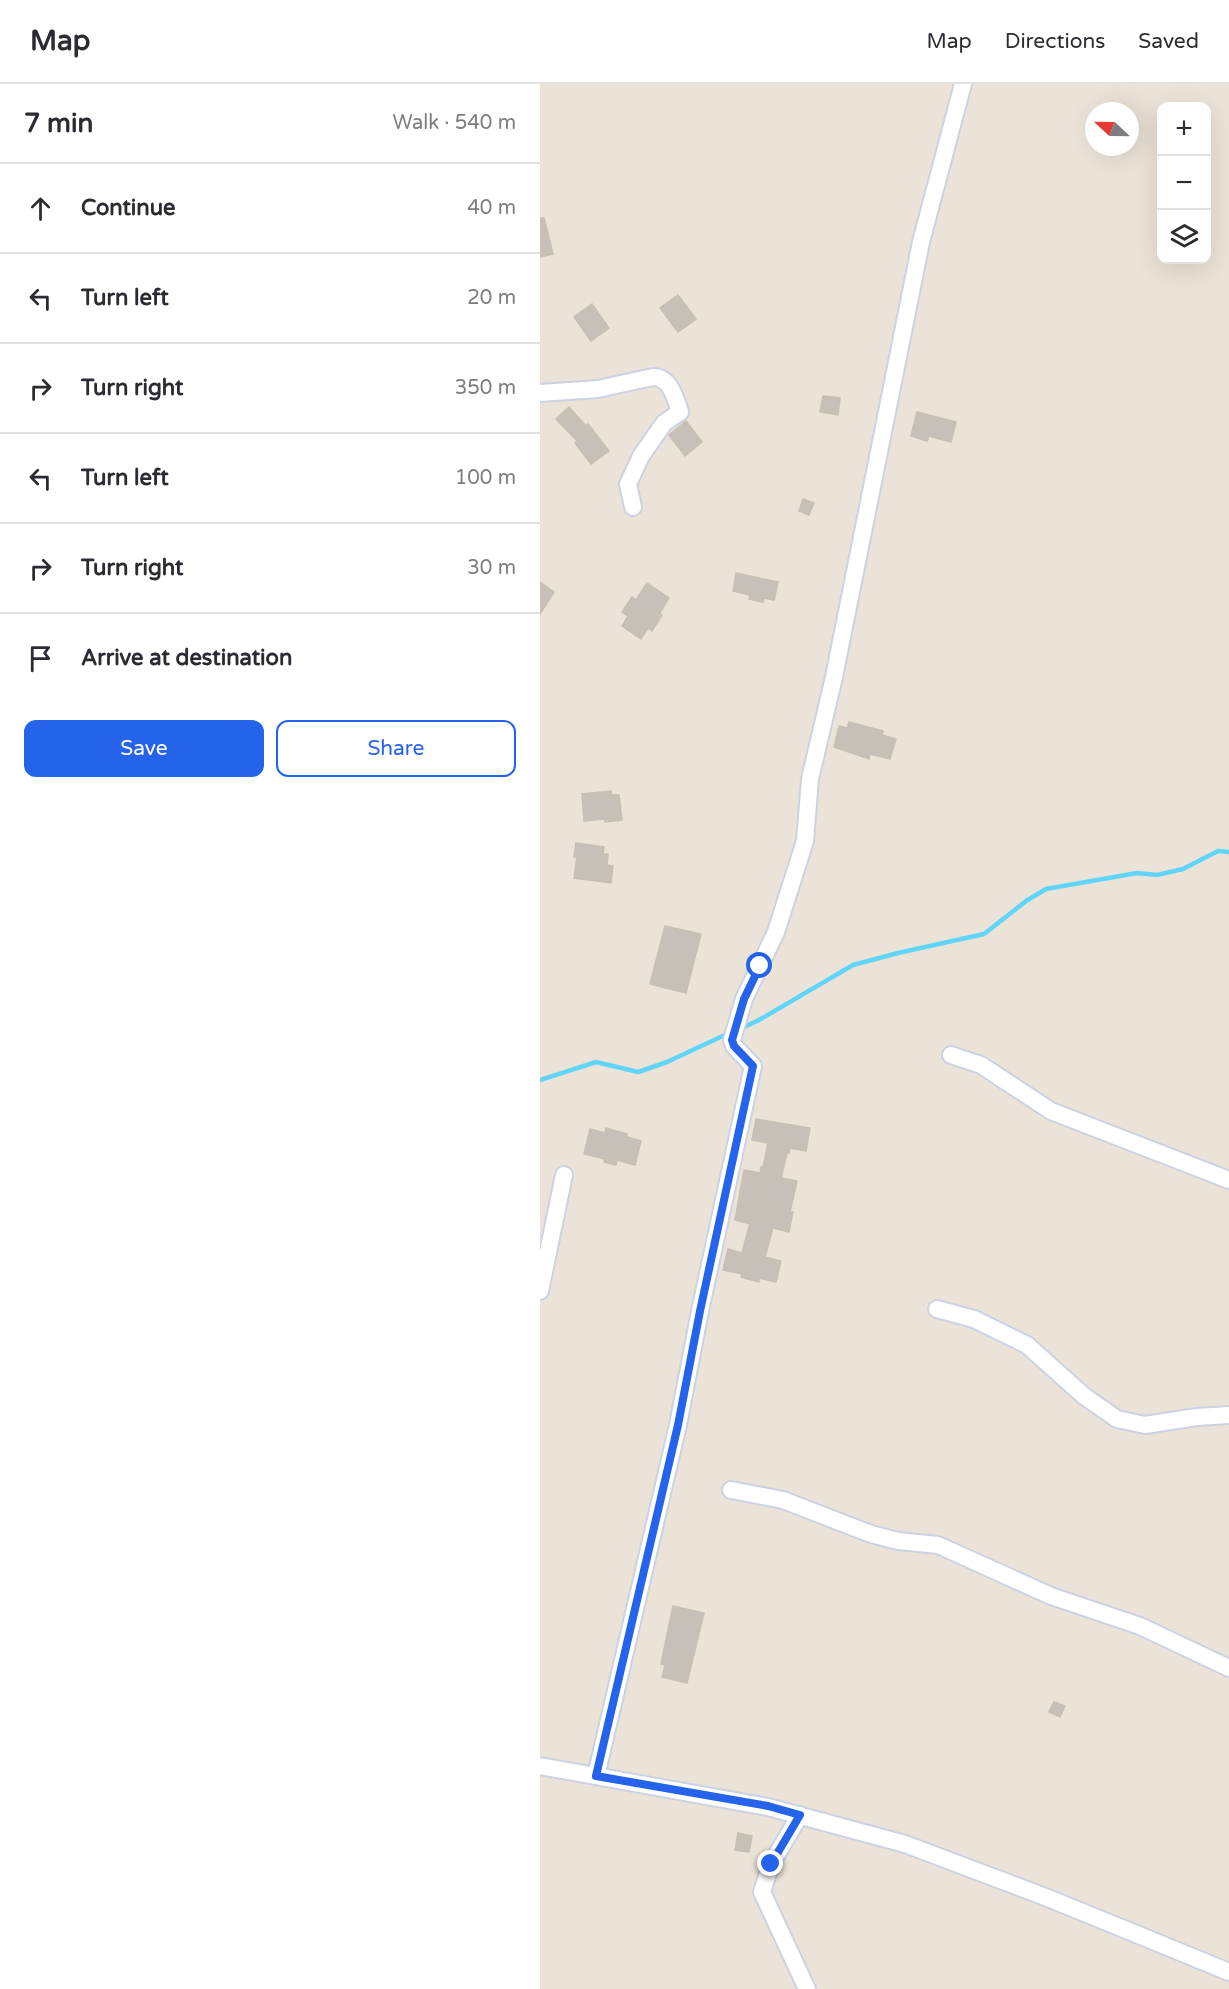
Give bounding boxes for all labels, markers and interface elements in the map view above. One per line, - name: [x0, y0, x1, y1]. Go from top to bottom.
- text: Map: [30, 24, 90, 58]
- text: Map: [926, 29, 972, 54]
- text: Directions: [1005, 29, 1105, 54]
- text: Saved: [1138, 29, 1199, 54]
- north arrow: [1085, 102, 1139, 156]
- map controls: [1157, 102, 1211, 264]
- button: +: [1157, 102, 1211, 156]
- text: 7 min: [24, 108, 93, 139]
- text: Walk · 540 m: [393, 111, 516, 135]
- button: −: [1157, 156, 1211, 210]
- icon: ahead: [24, 192, 57, 225]
- text: Continue: [81, 195, 176, 221]
- text: 40 m: [467, 196, 516, 220]
- button: layers: [1157, 210, 1211, 264]
- icon: left: [24, 282, 57, 315]
- text: Turn left: [81, 285, 169, 311]
- text: 20 m: [467, 286, 516, 310]
- icon: right: [24, 372, 57, 405]
- text: Turn right: [81, 375, 183, 401]
- text: 350 m: [455, 376, 516, 400]
- icon: left: [24, 462, 57, 495]
- text: Turn left: [81, 465, 169, 491]
- text: 100 m: [455, 466, 516, 490]
- icon: right: [24, 552, 57, 585]
- text: Turn right: [81, 555, 183, 581]
- text: 30 m: [467, 556, 516, 580]
- icon: arrive: [24, 642, 57, 675]
- text: Arrive at destination: [81, 645, 292, 671]
- button: Save: [24, 720, 264, 777]
- button: Share: [276, 720, 516, 777]
- route start: [746, 952, 772, 978]
- route end: [757, 1850, 783, 1876]

